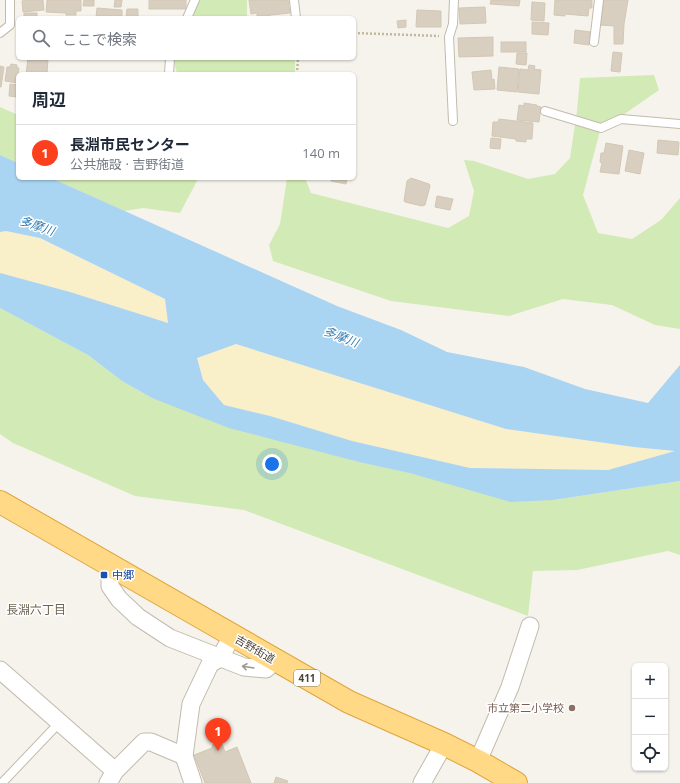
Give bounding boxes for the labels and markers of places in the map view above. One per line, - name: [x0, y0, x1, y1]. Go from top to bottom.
- place label: 中郷: [112, 567, 134, 582]
- marker: 中郷: [99, 570, 109, 580]
- place label: 市立第二小学校: [487, 700, 564, 715]
- marker: 市立第二小学校: [567, 703, 577, 713]
- pin: 1: [205, 718, 231, 751]

